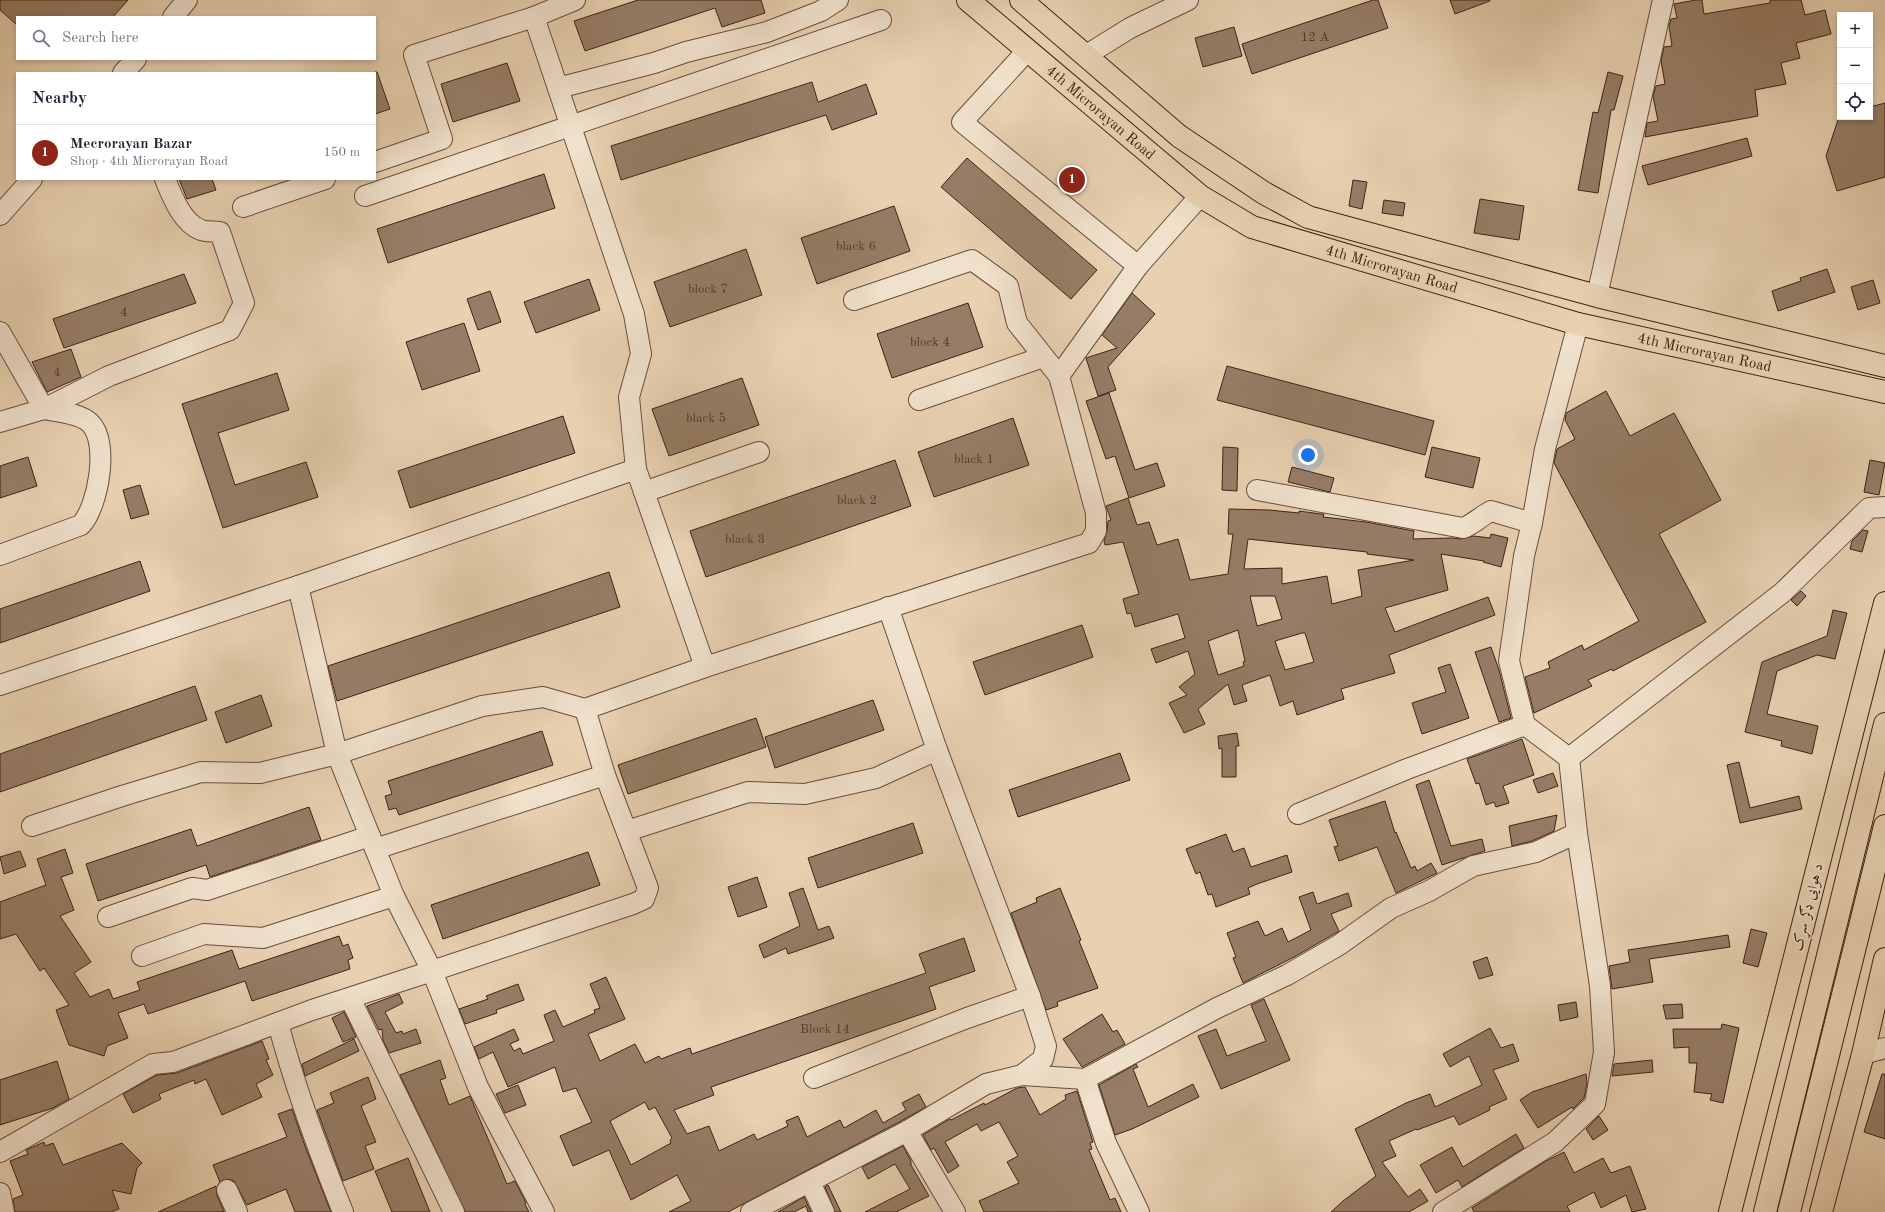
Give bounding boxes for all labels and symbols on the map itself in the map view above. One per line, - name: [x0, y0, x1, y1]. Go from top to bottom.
- house number: 12 A: [1301, 31, 1329, 44]
- street label: 4th Microrayan Road: [1043, 63, 1157, 164]
- pin: 1: [1059, 165, 1085, 195]
- house number: black 6: [836, 240, 876, 253]
- street label: 4th Microrayan Road: [1323, 243, 1459, 297]
- house number: block 7: [688, 283, 728, 296]
- house number: 4: [120, 306, 128, 319]
- street label: 4th Microrayan Road: [1636, 331, 1773, 376]
- house number: block 4: [910, 336, 950, 349]
- house number: 4: [53, 366, 61, 379]
- house number: black 5: [686, 412, 726, 425]
- your location: [1298, 445, 1318, 465]
- house number: black 1: [954, 453, 994, 466]
- house number: black 2: [837, 494, 877, 507]
- house number: black 3: [725, 533, 765, 546]
- street label: د هوایی ډګر سړک: [1788, 861, 1830, 954]
- house number: Block 14: [800, 1023, 850, 1036]

